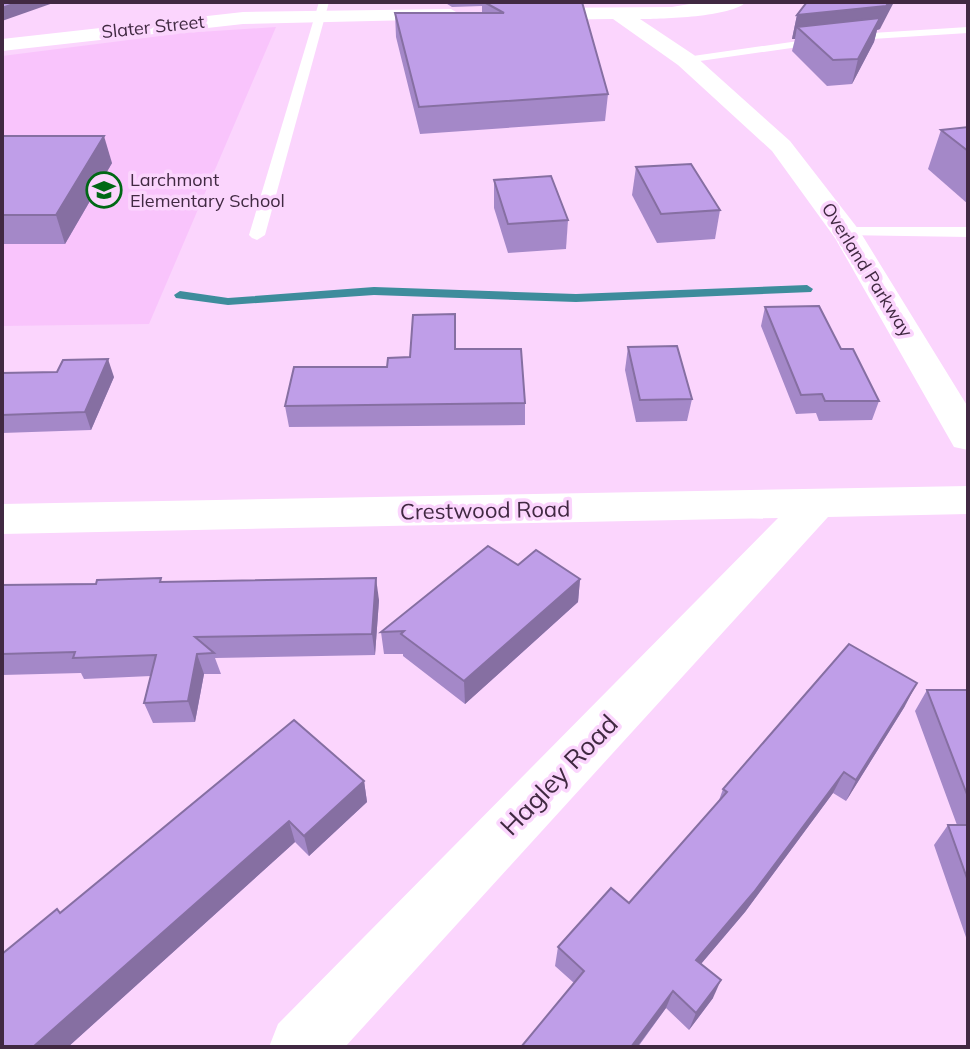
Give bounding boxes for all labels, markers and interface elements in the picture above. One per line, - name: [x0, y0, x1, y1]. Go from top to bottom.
- street label: Slater Street: [100, 10, 206, 43]
- place label: Larchmont Elementary School: [130, 168, 285, 212]
- school or university icon: Larchmont Elementary School: [85, 171, 123, 209]
- street label: Overland Parkway: [817, 198, 918, 342]
- street label: Crestwood Road: [400, 495, 570, 525]
- street label: Hagley Road: [493, 707, 625, 842]

